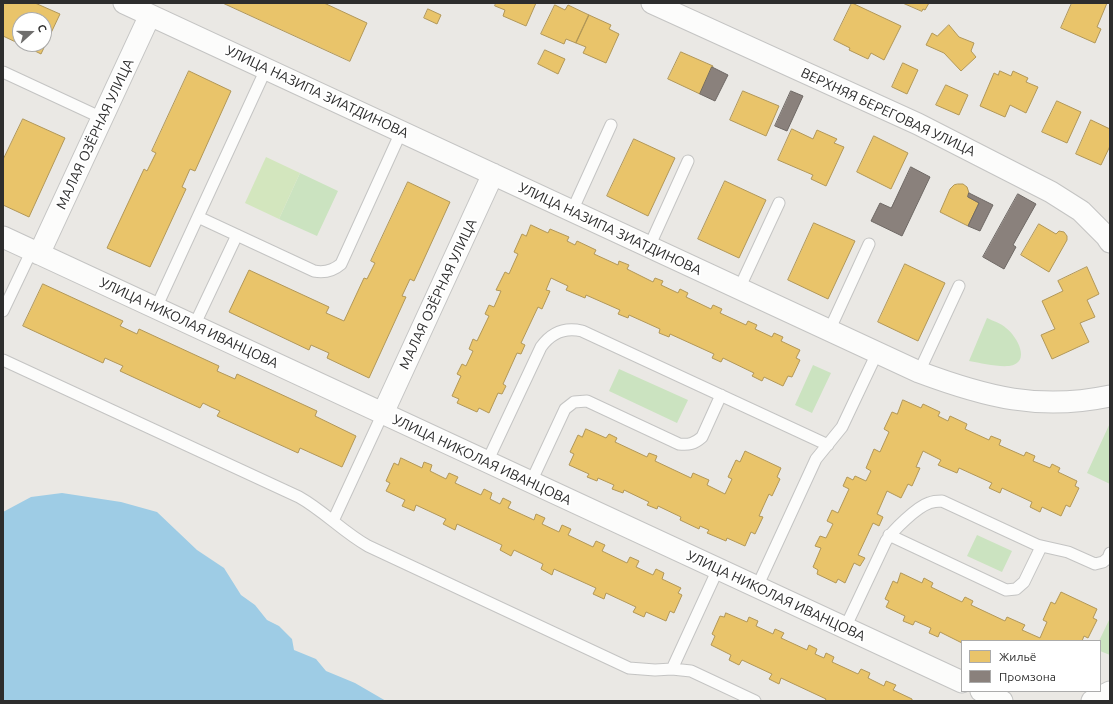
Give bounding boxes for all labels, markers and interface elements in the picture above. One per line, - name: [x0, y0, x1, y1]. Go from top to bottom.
- north arrow: [12, 12, 52, 52]
- text: С: [35, 23, 49, 33]
- street label: УЛИЦА НАЗИПА ЗИАТДИНОВА: [223, 42, 411, 142]
- street label: МАЛАЯ ОЗЁРНАЯ УЛИЦА: [53, 56, 137, 212]
- street label: ВЕРХНЯЯ БЕРЕГОВАЯ УЛИЦА: [798, 64, 978, 160]
- street label: УЛИЦА НАЗИПА ЗИАТДИНОВА: [516, 179, 704, 279]
- street label: МАЛАЯ ОЗЁРНАЯ УЛИЦА: [396, 216, 480, 372]
- street label: УЛИЦА НИКОЛАЯ ИВАНЦОВА: [97, 274, 281, 372]
- street label: УЛИЦА НИКОЛАЯ ИВАНЦОВА: [390, 411, 574, 509]
- street label: УЛИЦА НИКОЛАЯ ИВАНЦОВА: [684, 547, 868, 645]
- legend: [961, 640, 1101, 692]
- text: Жильё: [999, 650, 1036, 663]
- text: Промзона: [999, 670, 1056, 683]

